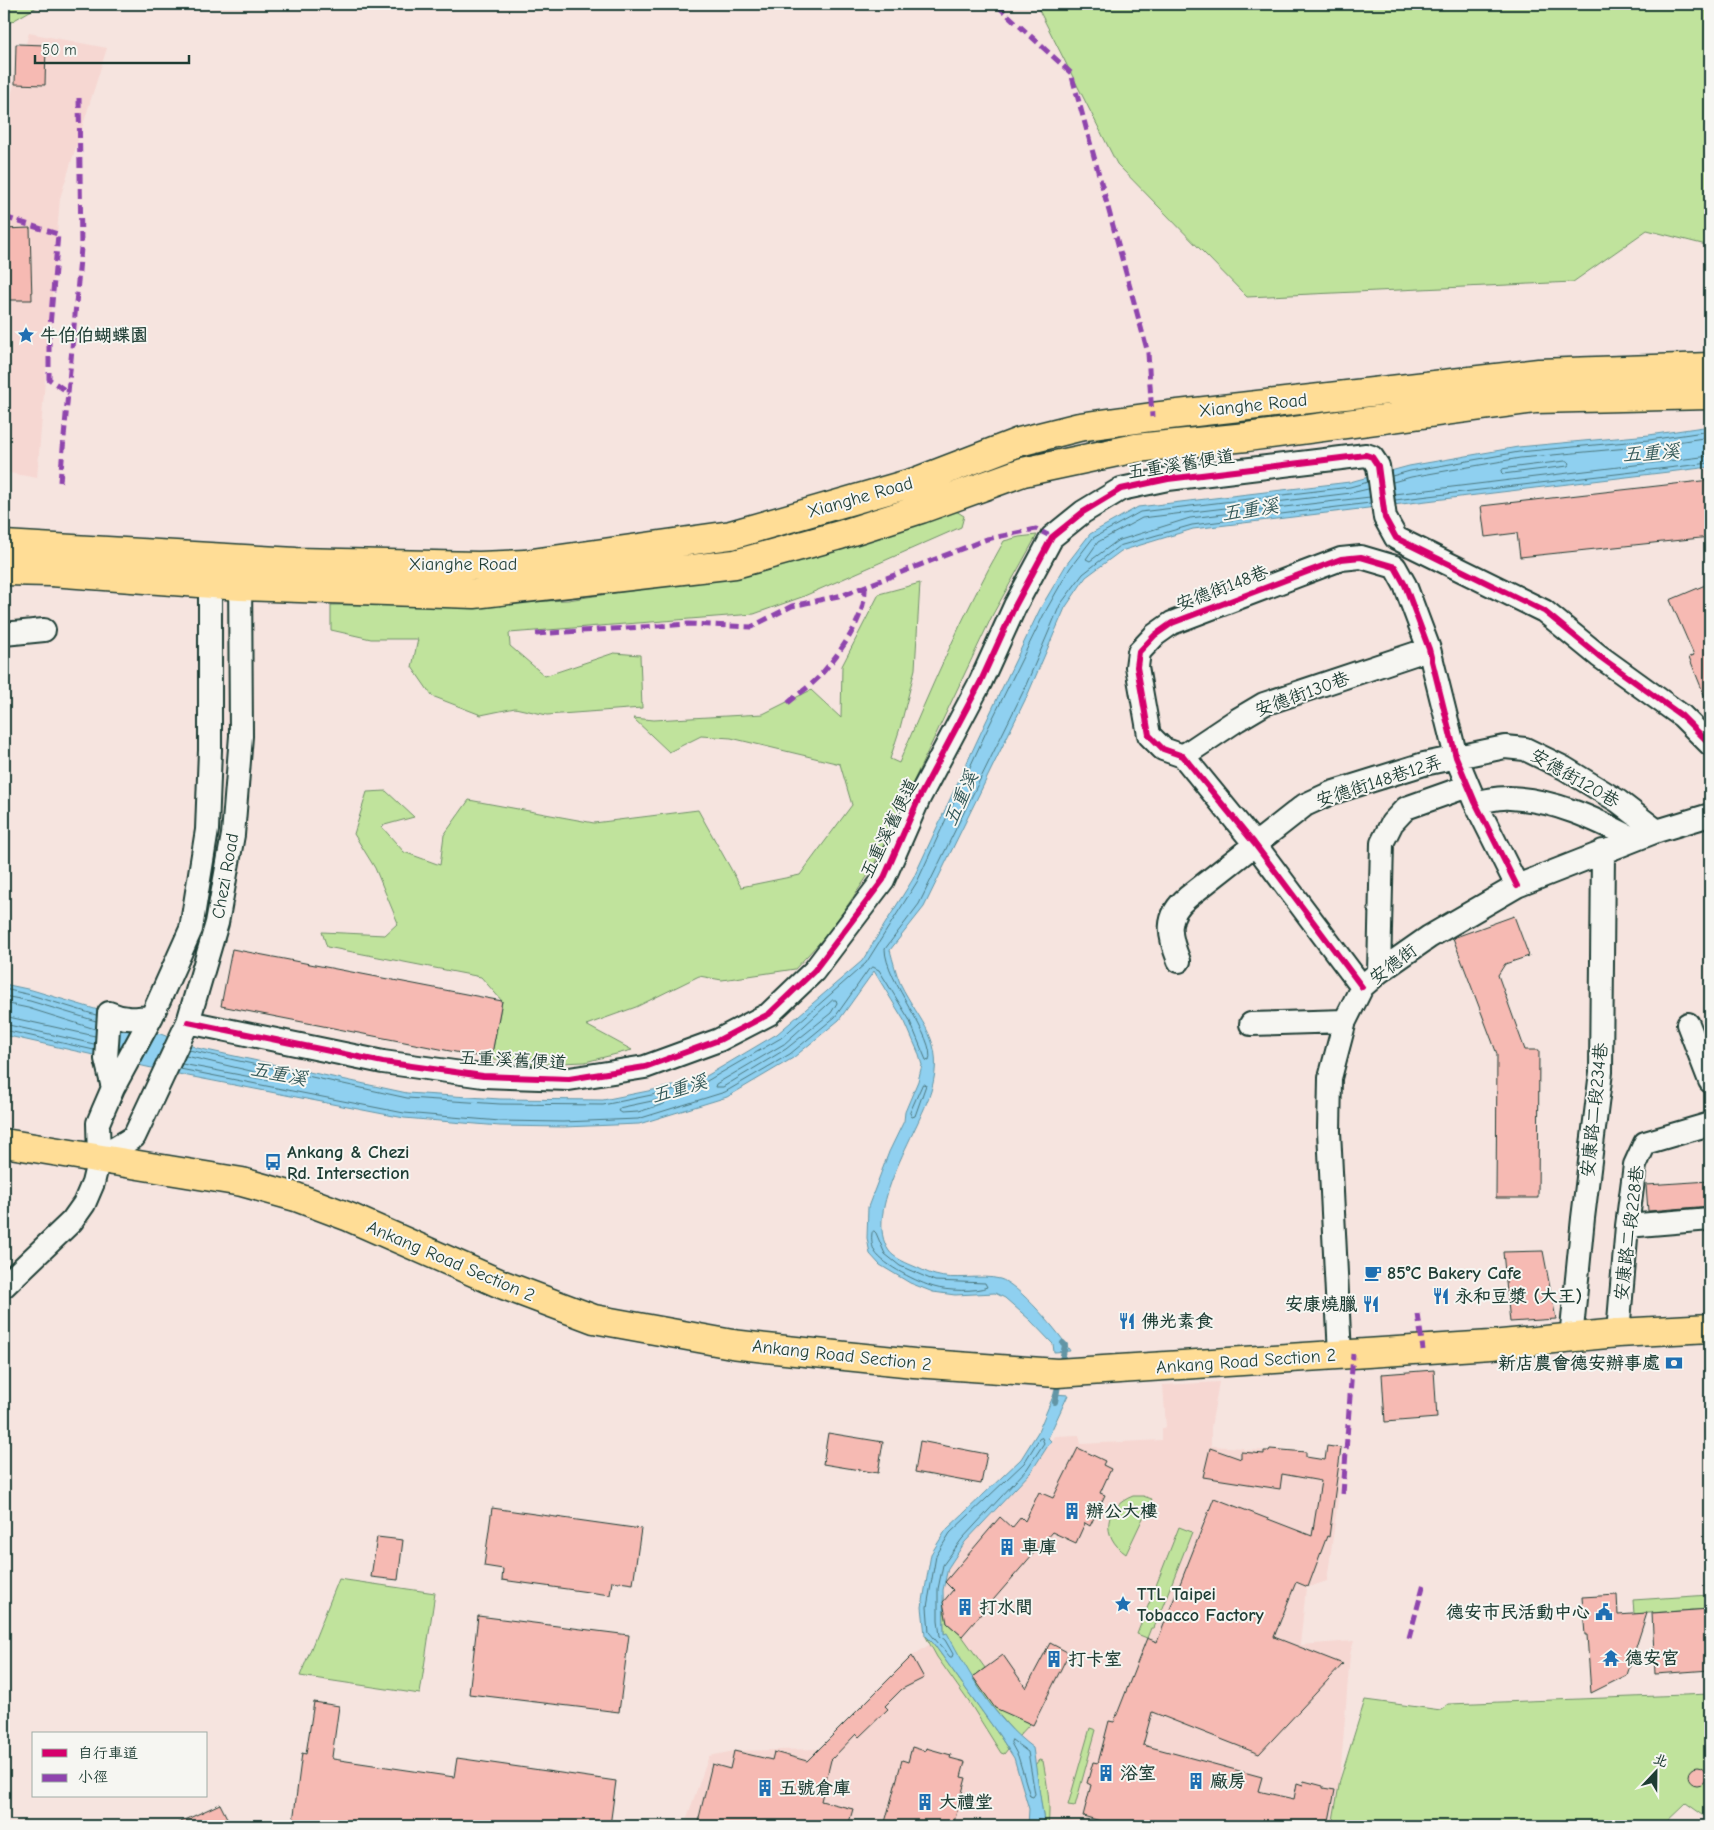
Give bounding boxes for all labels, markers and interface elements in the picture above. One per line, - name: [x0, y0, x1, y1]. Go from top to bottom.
- scale bar: [35, 32, 189, 64]
- text: 50 m: [42, 41, 77, 59]
- place icon: 牛伯伯蝴蝶園: [16, 325, 36, 345]
- place label: 牛伯伯蝴蝶園: [40, 325, 148, 346]
- street label: Xianghe Road: [1198, 389, 1308, 422]
- water label: 五重溪: [1622, 440, 1681, 466]
- street label: 五重溪舊便道: [1126, 446, 1236, 483]
- street label: Xianghe Road: [805, 472, 915, 523]
- water label: 五重溪: [1220, 495, 1281, 525]
- street label: Xianghe Road: [409, 554, 517, 575]
- street label: 安德街148巷: [1173, 561, 1271, 616]
- street label: 安德街130巷: [1252, 668, 1352, 721]
- street label: 安德街120巷: [1526, 744, 1623, 812]
- street label: 安德街148巷12弄: [1313, 751, 1445, 812]
- water label: 五重溪: [939, 767, 983, 829]
- street label: 五重溪舊便道: [856, 775, 923, 881]
- street label: Chezi Road: [208, 832, 243, 921]
- street label: 安德街: [1365, 940, 1421, 989]
- street label: 安康路二段234巷: [1577, 1042, 1612, 1178]
- street label: 五重溪舊便道: [458, 1047, 567, 1074]
- water label: 五重溪: [249, 1058, 310, 1090]
- water label: 五重溪: [649, 1070, 711, 1107]
- place label: Ankang & Chezi Rd. Intersection: [287, 1142, 410, 1184]
- bus stop icon: Ankang & Chezi Rd. Intersection: [263, 1152, 283, 1172]
- street label: 安康路二段228巷: [1611, 1164, 1648, 1302]
- street label: Ankang Road Section 2: [364, 1217, 538, 1306]
- cafe icon: 85°C Bakery Cafe: [1363, 1263, 1383, 1283]
- place label: 85°C Bakery Cafe: [1387, 1263, 1522, 1284]
- restaurant icon: 永和豆漿 (大王): [1431, 1286, 1451, 1306]
- place label: 永和豆漿 (大王): [1455, 1286, 1582, 1307]
- place label: 安康燒臘: [1285, 1294, 1358, 1315]
- restaurant icon: 安康燒臘: [1361, 1294, 1381, 1314]
- restaurant icon: 佛光素食: [1117, 1311, 1137, 1331]
- place label: 佛光素食: [1141, 1311, 1213, 1332]
- street label: Ankang Road Section 2: [751, 1336, 933, 1375]
- street label: Ankang Road Section 2: [1155, 1345, 1337, 1378]
- place label: 新店農會德安辦事處: [1498, 1353, 1660, 1374]
- bank icon: 新店農會德安辦事處: [1664, 1353, 1684, 1373]
- building icon: 辦公大樓: [1062, 1501, 1082, 1521]
- place label: 辦公大樓: [1086, 1501, 1158, 1522]
- building icon: 車庫: [997, 1537, 1017, 1557]
- place label: 車庫: [1021, 1537, 1057, 1558]
- place label: TTL Taipei Tobacco Factory: [1137, 1584, 1265, 1626]
- place icon: TTL Taipei Tobacco Factory: [1113, 1594, 1133, 1614]
- building icon: 打水間: [955, 1597, 975, 1617]
- place label: 打水間: [979, 1597, 1033, 1618]
- place label: 德安市民活動中心: [1446, 1602, 1590, 1623]
- public building icon: 德安市民活動中心: [1594, 1602, 1614, 1622]
- temple icon: 德安宮: [1601, 1648, 1621, 1668]
- place label: 德安宮: [1625, 1648, 1679, 1669]
- building icon: 打卡室: [1044, 1649, 1064, 1669]
- place label: 打卡室: [1068, 1649, 1122, 1670]
- legend: [32, 1732, 208, 1798]
- text: 自行車道: [78, 1744, 138, 1762]
- north arrow: [1632, 1748, 1682, 1798]
- text: 北: [1651, 1750, 1670, 1771]
- building icon: 浴室: [1096, 1763, 1116, 1783]
- place label: 浴室: [1120, 1763, 1156, 1784]
- text: 小徑: [78, 1768, 108, 1786]
- building icon: 廠房: [1186, 1771, 1206, 1791]
- place label: 廠房: [1210, 1771, 1246, 1792]
- building icon: 五號倉庫: [755, 1778, 775, 1798]
- place label: 五號倉庫: [779, 1778, 851, 1799]
- building icon: 大禮堂: [915, 1792, 935, 1812]
- place label: 大禮堂: [939, 1792, 993, 1813]

